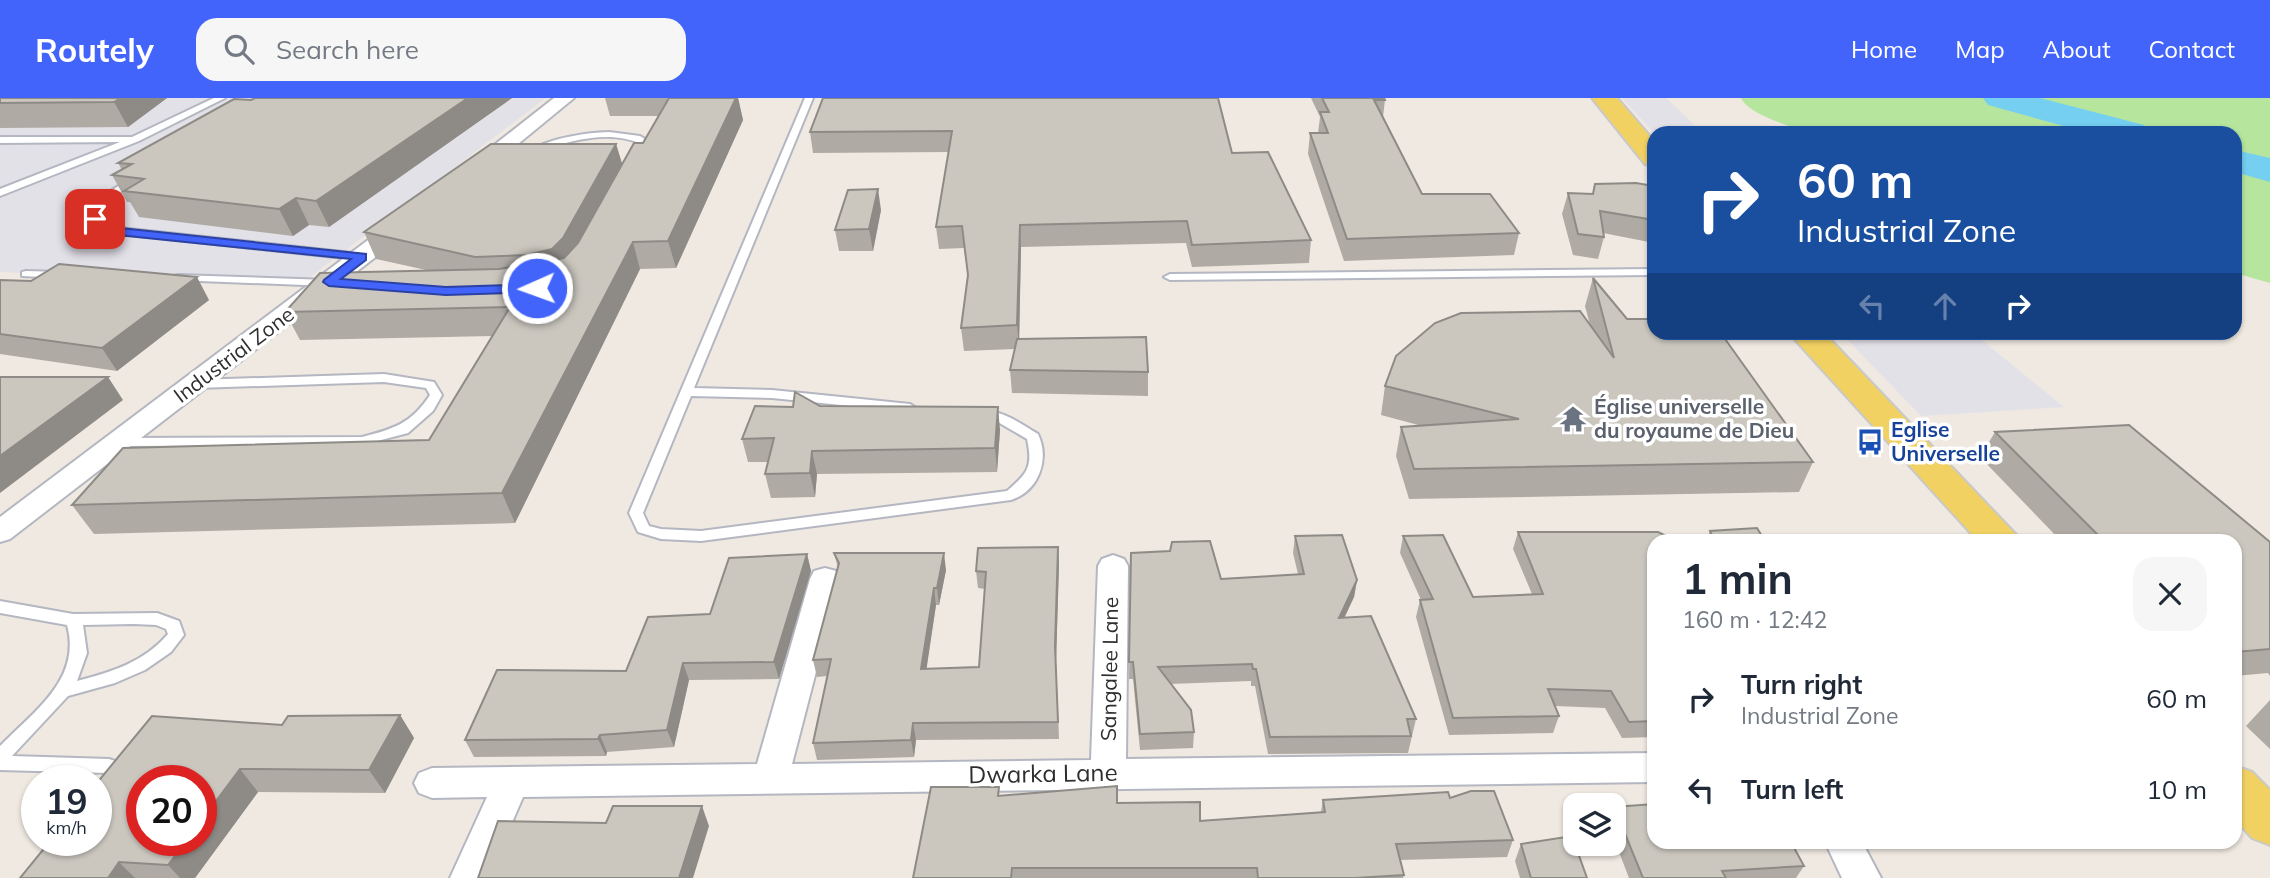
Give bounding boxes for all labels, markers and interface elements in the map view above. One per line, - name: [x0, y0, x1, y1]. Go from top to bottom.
- search box: [196, 18, 686, 81]
- text: Routely: [35, 29, 154, 70]
- icon: search: [220, 30, 258, 68]
- text: Search here: [276, 33, 419, 66]
- text: Home: [1851, 34, 1917, 64]
- text: Map: [1955, 34, 2005, 64]
- text: About: [2043, 34, 2111, 64]
- text: Contact: [2149, 34, 2235, 64]
- text: 60 m: [1797, 149, 1913, 210]
- icon: right: [1682, 154, 1773, 245]
- pin: [65, 189, 125, 249]
- icon: arrive: [76, 200, 114, 238]
- text: Industrial Zone: [1797, 210, 2016, 250]
- position arrow: [500, 251, 574, 325]
- icon: left: [1853, 287, 1891, 325]
- icon: ahead: [1926, 287, 1964, 325]
- icon: right: [1999, 287, 2037, 325]
- street label: Industrial Zone: [168, 301, 299, 408]
- place label: Église universelle du royaume de Dieu: [1594, 393, 1794, 443]
- temple icon: Église universelle du royaume de Dieu: [1558, 404, 1588, 434]
- place label: Eglise Universelle: [1891, 416, 2000, 466]
- bus stop icon: Eglise Universelle: [1855, 427, 1885, 457]
- text: 1 min: [1682, 552, 1793, 605]
- button: close: [2133, 557, 2207, 631]
- street label: Sangalee Lane: [1095, 597, 1123, 741]
- text: 160 m · 12:42: [1682, 605, 1827, 634]
- text: Turn right: [1741, 668, 1862, 701]
- icon: right: [1682, 680, 1720, 718]
- text: 60 m: [2146, 682, 2207, 715]
- text: Industrial Zone: [1741, 701, 1898, 730]
- street label: Dwarka Lane: [968, 757, 1118, 789]
- speed limit sign: 20: [126, 765, 217, 856]
- icon: left: [1682, 771, 1720, 809]
- text: Turn left: [1741, 773, 1843, 806]
- text: 10 m: [2146, 773, 2207, 806]
- text: 19: [45, 779, 88, 823]
- map controls: [1563, 793, 1626, 856]
- button: layers: [1563, 793, 1626, 856]
- text: km/h: [46, 816, 87, 839]

